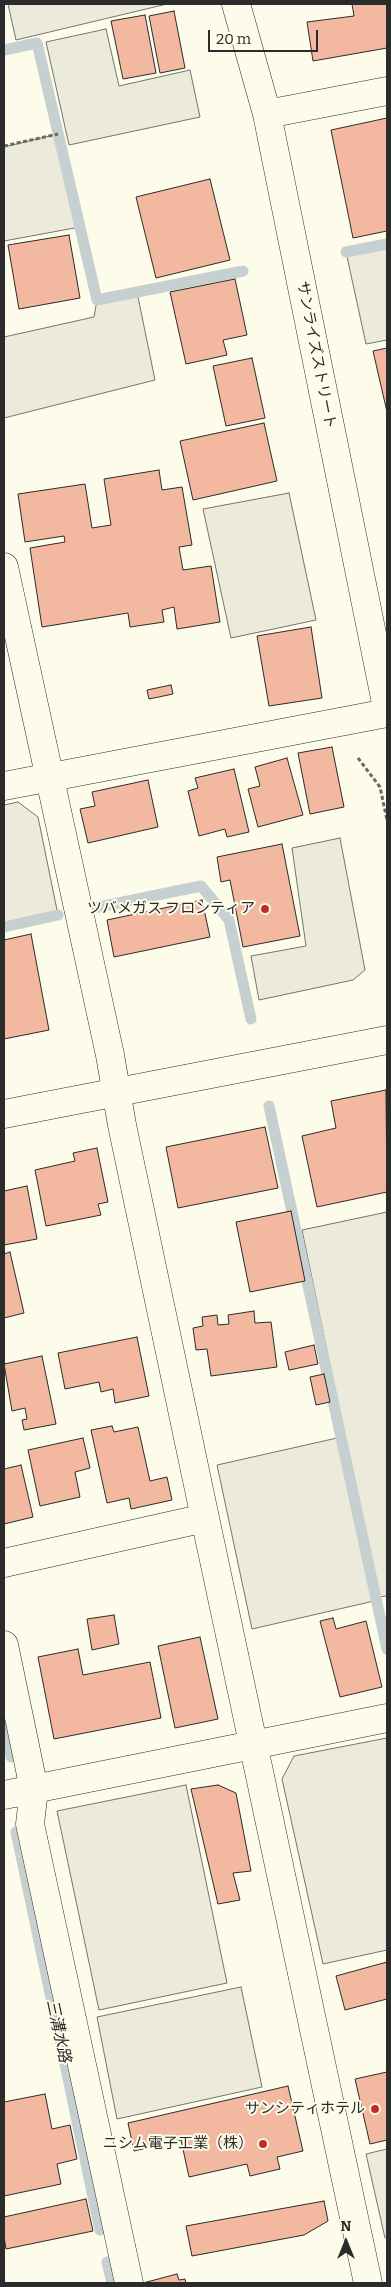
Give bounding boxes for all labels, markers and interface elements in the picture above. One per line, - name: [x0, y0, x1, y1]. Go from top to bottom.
- scale bar: [211, 20, 321, 52]
- text: 20 m: [216, 30, 251, 48]
- street label: サンライズストリート: [293, 280, 339, 430]
- place label: ツバメガス フロンティア: [87, 900, 255, 918]
- marker: ツバメガス フロンティア: [259, 903, 271, 915]
- water label: 三溝水路: [42, 1998, 74, 2064]
- place label: サンシティホテル: [245, 2100, 365, 2118]
- marker: サンシティホテル: [369, 2103, 381, 2115]
- place label: ニシム電子工業（株）: [103, 2135, 253, 2153]
- marker: ニシム電子工業（株）: [257, 2138, 269, 2150]
- north arrow: [321, 2217, 371, 2267]
- text: N: [341, 2218, 351, 2235]

